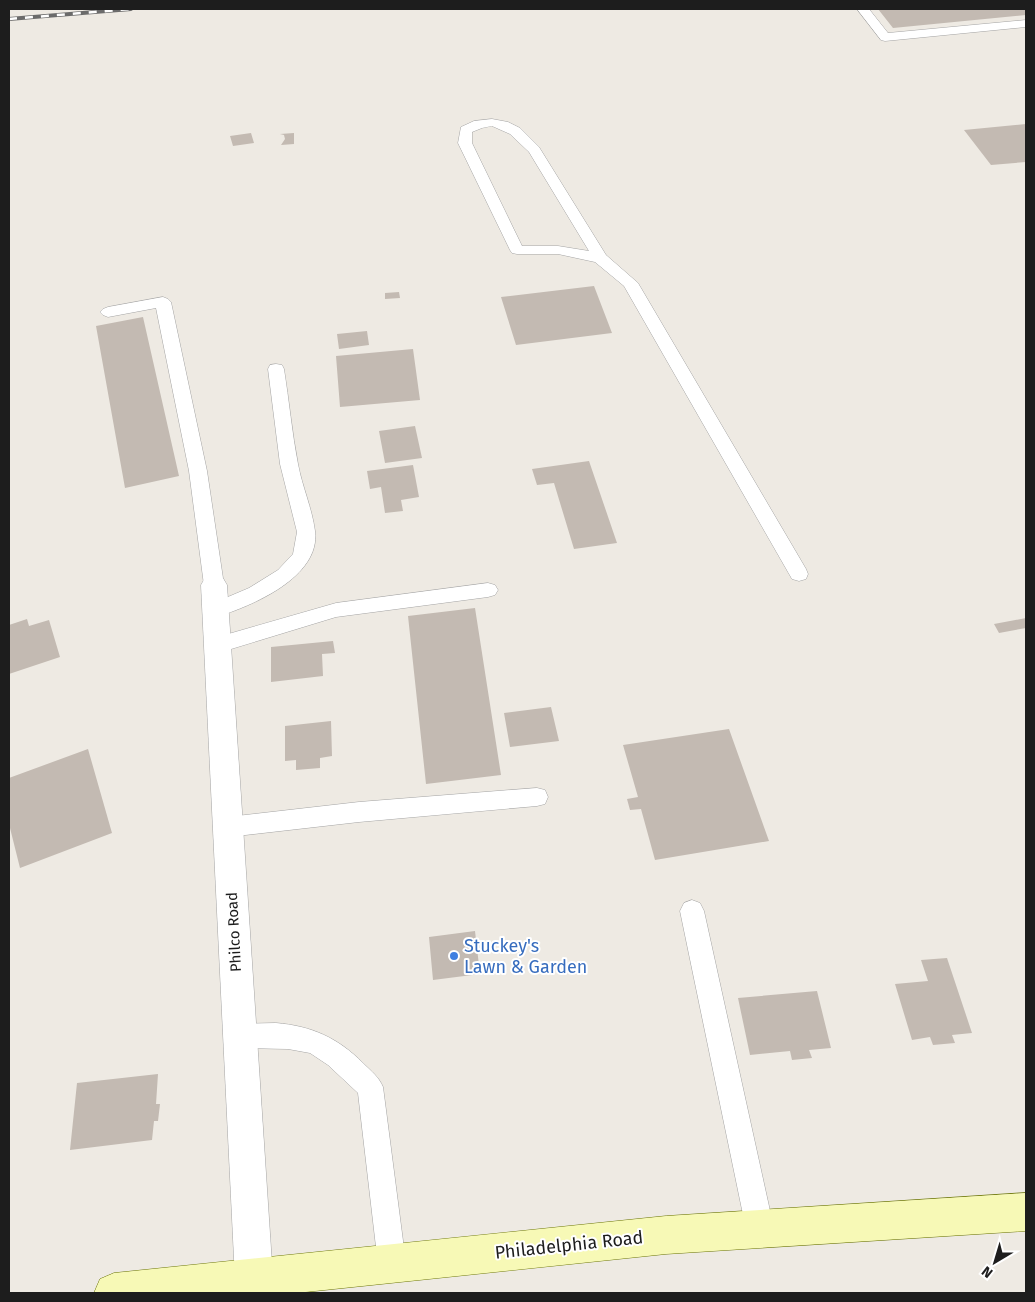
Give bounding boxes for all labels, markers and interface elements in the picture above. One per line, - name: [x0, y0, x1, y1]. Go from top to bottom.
- street label: Philco Road: [223, 892, 245, 972]
- place label: Stuckey's Lawn & Garden: [464, 935, 587, 978]
- marker: Stuckey's Lawn & Garden: [448, 950, 460, 962]
- street label: Philadelphia Road: [494, 1226, 644, 1264]
- north arrow: [970, 1237, 1020, 1287]
- text: N: [978, 1262, 996, 1281]

